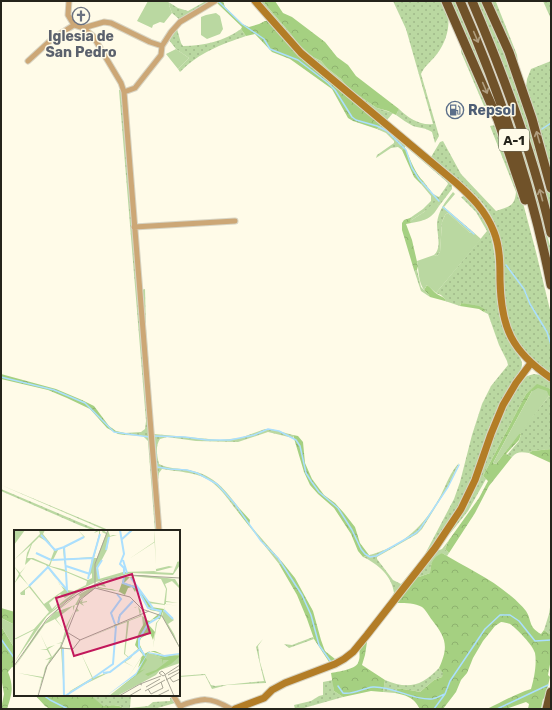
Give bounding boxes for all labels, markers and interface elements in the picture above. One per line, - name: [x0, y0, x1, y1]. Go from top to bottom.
- church icon: Iglesia de San Pedro: [71, 6, 91, 26]
- place label: Iglesia de San Pedro: [46, 28, 116, 61]
- one-way arrow: [473, 30, 480, 42]
- one-way arrow: [481, 81, 489, 93]
- fuel station icon: Repsol: [445, 100, 465, 120]
- place label: Repsol: [468, 102, 515, 119]
- road number: A-1: [499, 129, 529, 151]
- one-way arrow: [534, 130, 541, 143]
- one-way arrow: [537, 189, 544, 202]
- inset map: [14, 530, 180, 696]

